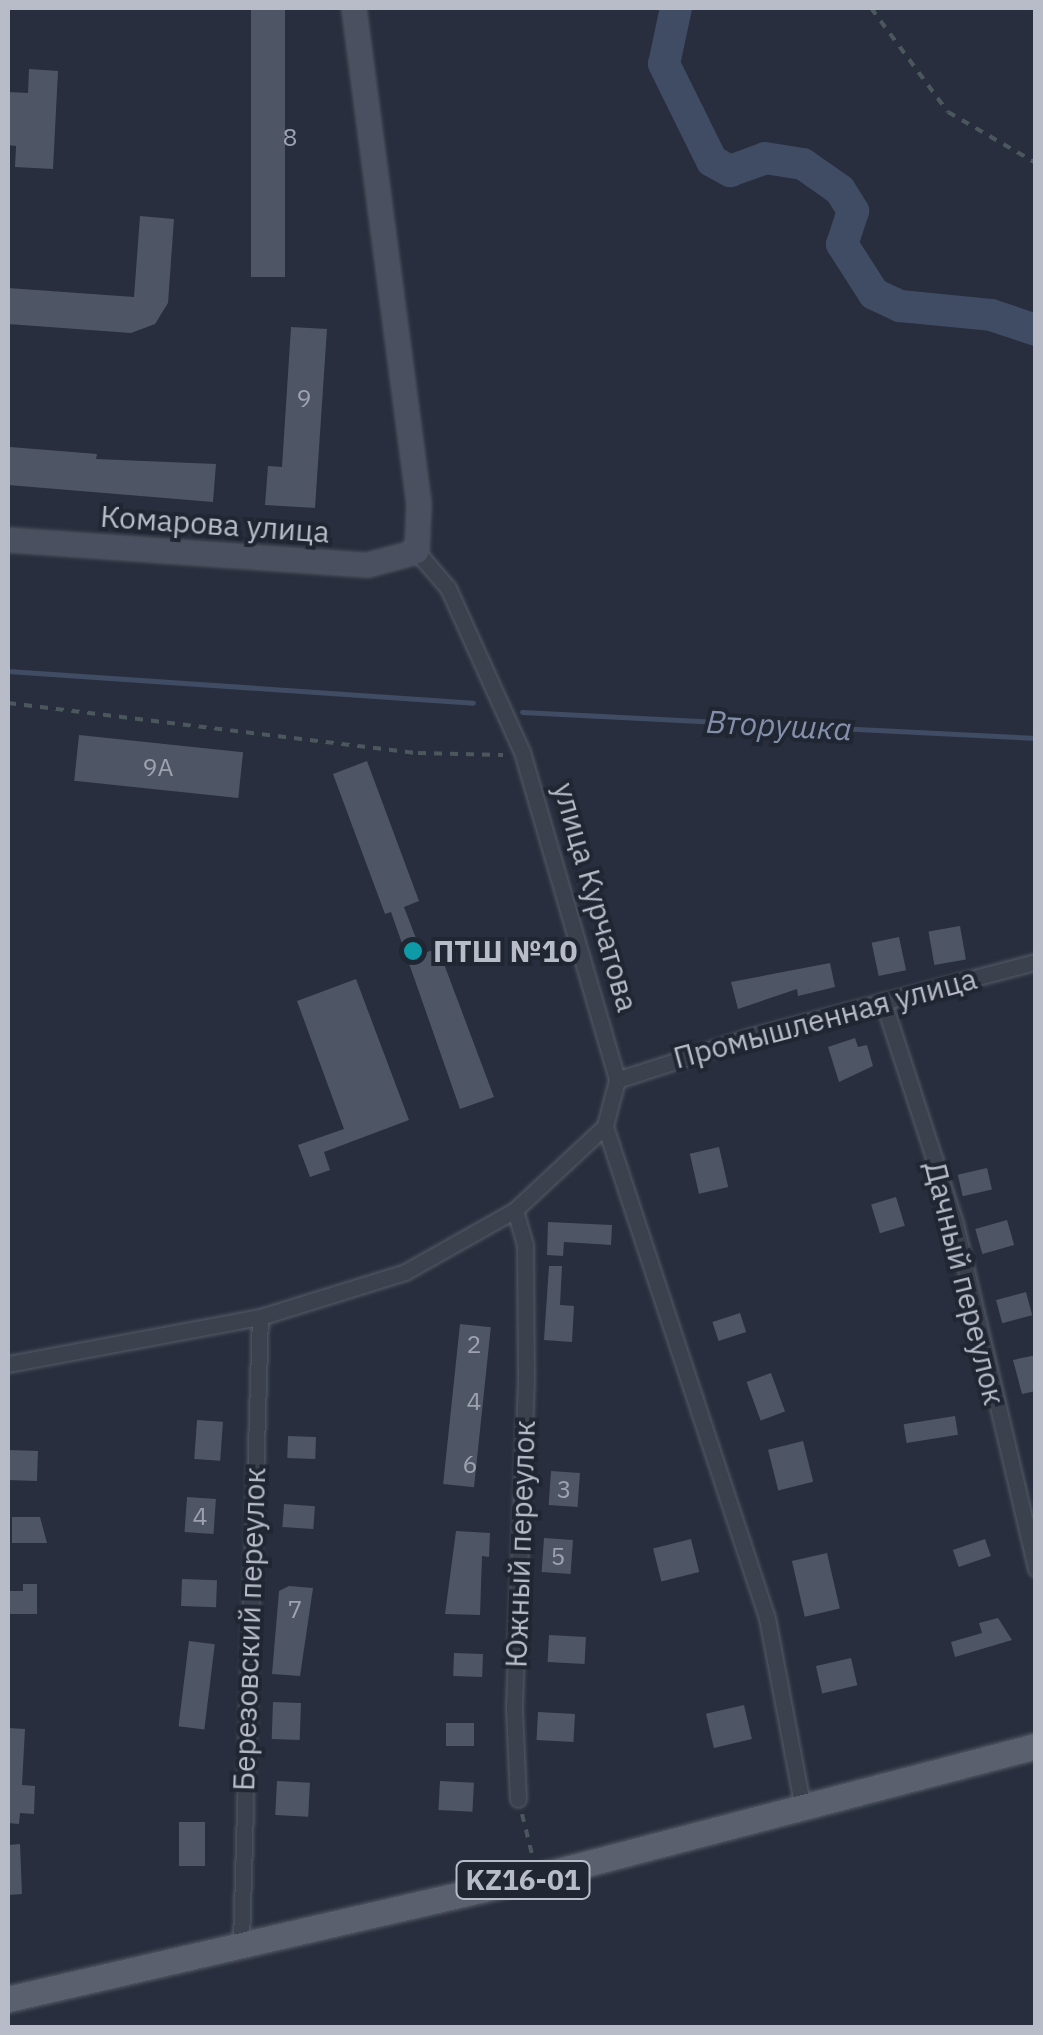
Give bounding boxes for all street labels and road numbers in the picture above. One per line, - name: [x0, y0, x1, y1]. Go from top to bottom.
- street label: Комарова улица: [99, 498, 331, 550]
- street label: улица Курчатова: [546, 778, 646, 1016]
- street label: Промышленная улица: [669, 960, 981, 1076]
- street label: Дачный переулок: [917, 1158, 1013, 1408]
- street label: Южный переулок: [498, 1420, 542, 1668]
- street label: Березовский переулок: [225, 1466, 273, 1792]
- road number: KZ16-01: [456, 1857, 590, 1903]

